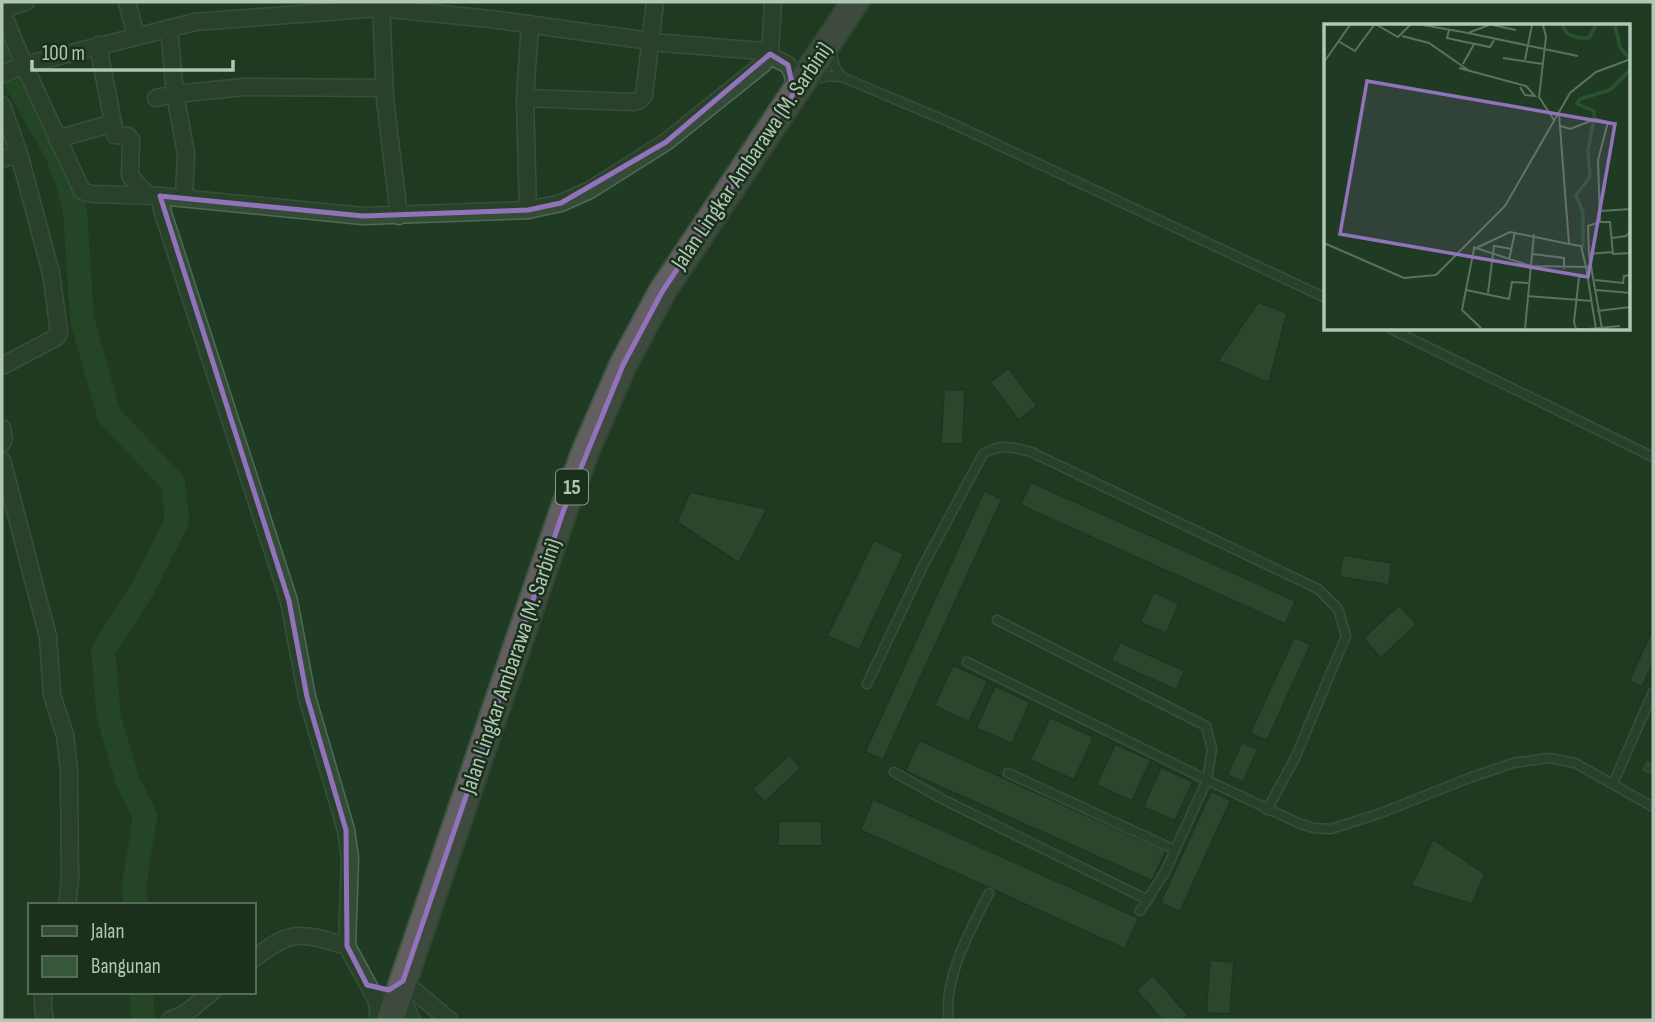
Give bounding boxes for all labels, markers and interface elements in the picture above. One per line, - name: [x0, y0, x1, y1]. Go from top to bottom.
- inset map: [1324, 24, 1630, 331]
- scale bar: [32, 28, 233, 72]
- street label: Jalan Lingkar Ambarawa (M. Sarbini): [665, 37, 839, 276]
- text: 100 m: [42, 41, 85, 66]
- road number: 15: [556, 470, 588, 504]
- street label: Jalan Lingkar Ambarawa (M. Sarbini): [454, 535, 568, 798]
- legend: [28, 903, 256, 994]
- text: Jalan: [90, 919, 124, 944]
- text: Bangunan: [91, 954, 161, 979]

